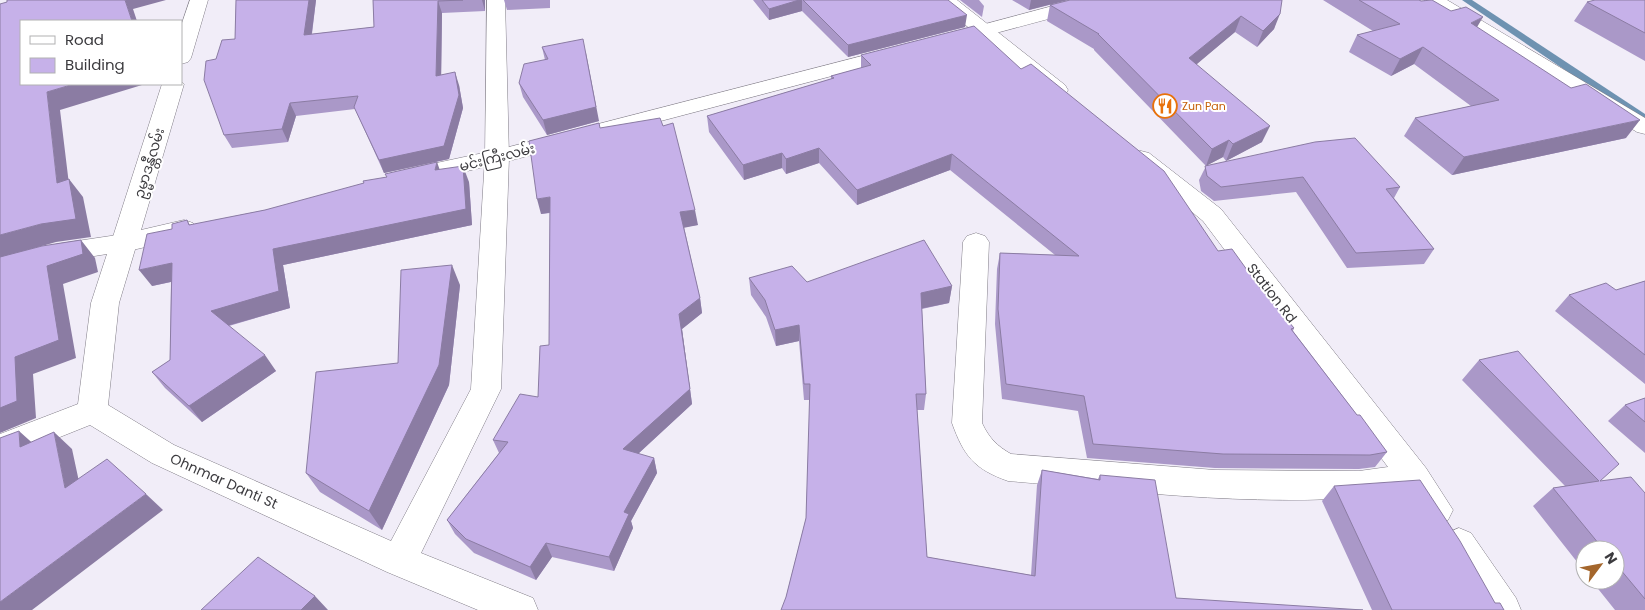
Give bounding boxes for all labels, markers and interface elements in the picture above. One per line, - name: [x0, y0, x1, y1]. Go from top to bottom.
- legend: [20, 20, 182, 85]
- text: Road: [65, 29, 104, 50]
- text: Building: [65, 54, 125, 75]
- restaurant icon: Zun Pan: [1152, 93, 1178, 119]
- place label: Zun Pan: [1182, 98, 1226, 114]
- street label: ဥမ္မာဒန္တီလမ်း: [129, 125, 171, 201]
- street label: မင်းကြီးလမ်း: [457, 138, 537, 178]
- street label: Station Rd: [1242, 259, 1302, 327]
- street label: Ohnmar Danti St: [167, 448, 281, 514]
- north arrow: [1575, 540, 1625, 590]
- text: N: [1600, 548, 1622, 568]

